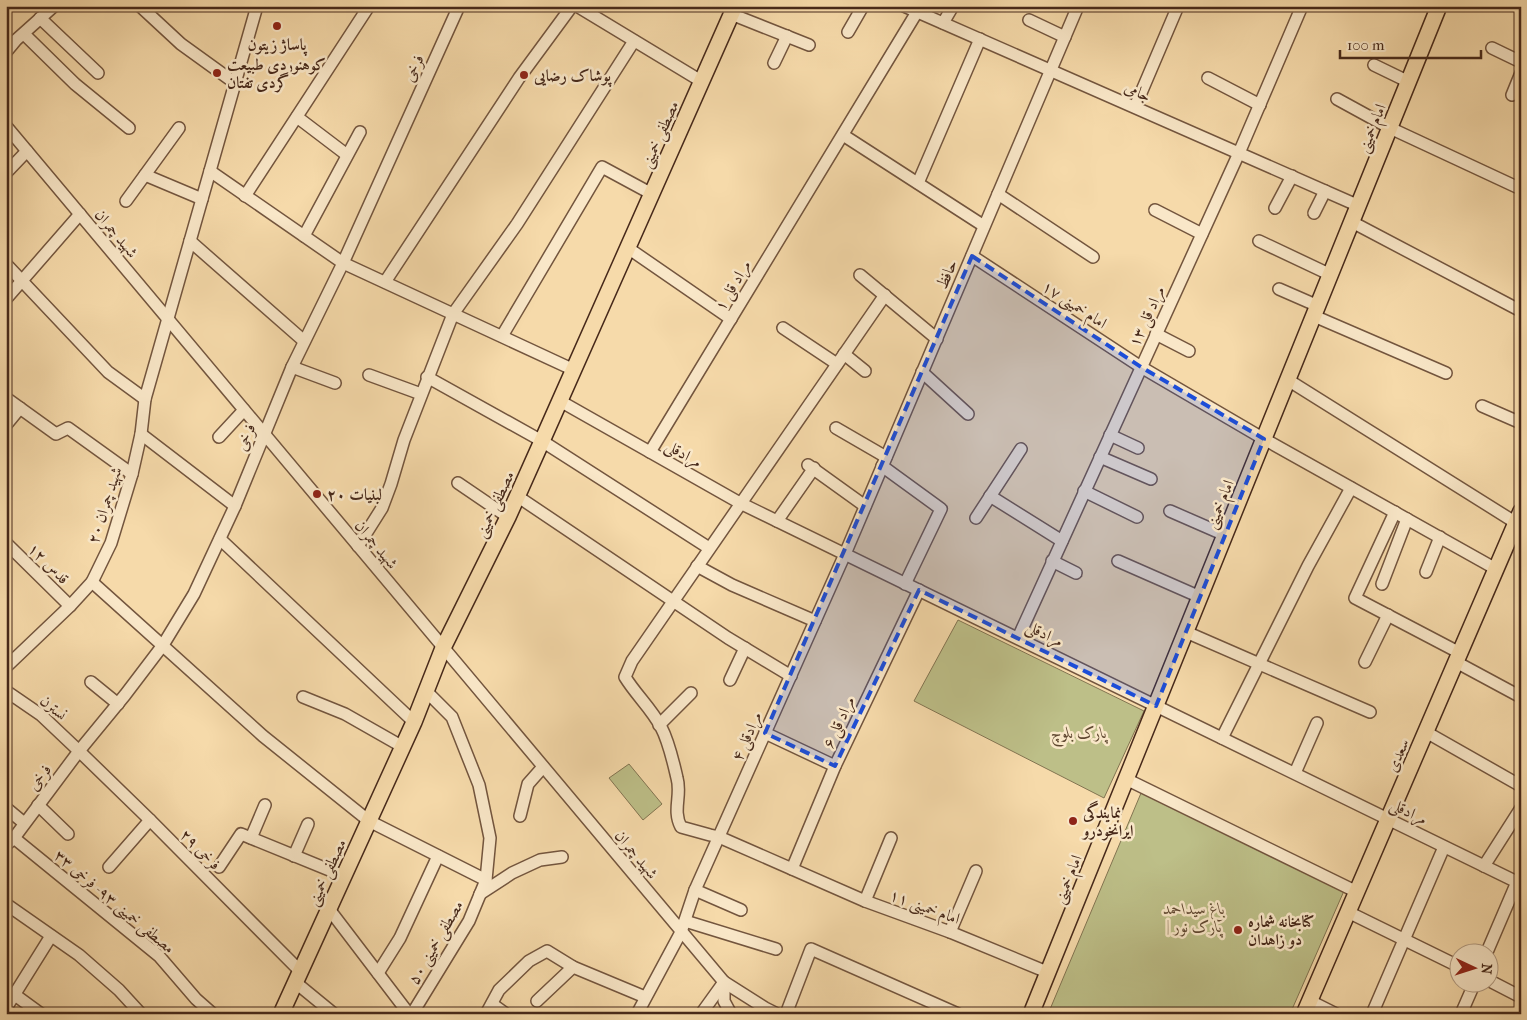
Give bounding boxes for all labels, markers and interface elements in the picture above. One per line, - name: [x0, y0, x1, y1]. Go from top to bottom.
- marker: پاساژ زیتون: [271, 20, 283, 32]
- scale bar: [1340, 28, 1481, 60]
- place label: پاساژ زیتون: [247, 35, 307, 57]
- text: 100 m: [1347, 36, 1385, 54]
- street label: فرخی: [399, 52, 429, 85]
- place label: کوهنوردی طبیعت گردی تفتان: [227, 55, 326, 93]
- place label: پوشاک رضایی: [533, 66, 612, 88]
- marker: کوهنوردی طبیعت گردی تفتان: [211, 67, 223, 79]
- marker: پوشاک رضایی: [518, 69, 530, 81]
- street label: جامی: [1122, 77, 1154, 106]
- street label: مصطفی خمینی: [636, 98, 685, 172]
- street label: امام خمینی: [1353, 101, 1395, 157]
- street label: شهید چمران: [90, 205, 142, 262]
- street label: مراد قلی ۱: [710, 257, 757, 315]
- street label: حافظ: [932, 257, 961, 292]
- street label: امام خمینی ۱۷: [1036, 276, 1111, 337]
- street label: مراد قلی ۱۳: [1124, 283, 1171, 350]
- street label: فرخی: [231, 421, 260, 454]
- street label: مرادقلی: [661, 435, 705, 473]
- street label: شهید چمران ۲۰: [83, 464, 127, 546]
- street label: مصطفی خمینی: [471, 468, 520, 542]
- street label: امام خمینی: [1201, 477, 1243, 533]
- place label: لبنیات ۲۰: [327, 485, 382, 504]
- marker: لبنیات ۲۰: [311, 488, 323, 500]
- street label: شهید چمران: [350, 516, 402, 573]
- street label: قدس ۱۲: [24, 539, 73, 588]
- street label: مرادقلی: [1022, 616, 1067, 652]
- street label: نسترن: [36, 691, 71, 724]
- street label: مراد قلی ۶: [818, 693, 861, 752]
- street label: مرادقلی ۴: [727, 709, 768, 765]
- park label: پارک بلوچ: [1051, 723, 1109, 747]
- street label: سعدی: [1382, 736, 1413, 775]
- street label: فرخی: [23, 761, 56, 795]
- street label: مرادقلی: [1386, 794, 1431, 830]
- place label: نمایندگی ایرانخودرو: [1081, 800, 1133, 841]
- marker: نمایندگی ایرانخودرو: [1067, 815, 1079, 827]
- street label: فرخی ۲۹: [176, 825, 225, 874]
- street label: شهید چمران: [610, 826, 662, 883]
- street label: مصطفی خمینی: [303, 836, 352, 910]
- street label: مصطفی خمینی ۹۳- فرخی ۳۳: [49, 845, 179, 959]
- street label: امام خمینی: [1049, 852, 1091, 908]
- street label: امام خمینی ۱۱: [885, 885, 963, 933]
- street label: مصطفی خمینی ۵۰: [404, 897, 469, 989]
- park label: باغ سیداحمد | پارک نور: [1163, 899, 1225, 938]
- place label: کتابخانه شماره دو زاهدان: [1248, 912, 1314, 949]
- marker: کتابخانه شماره دو زاهدان: [1232, 924, 1244, 936]
- north arrow: [1450, 942, 1500, 992]
- text: N: [1478, 963, 1495, 975]

